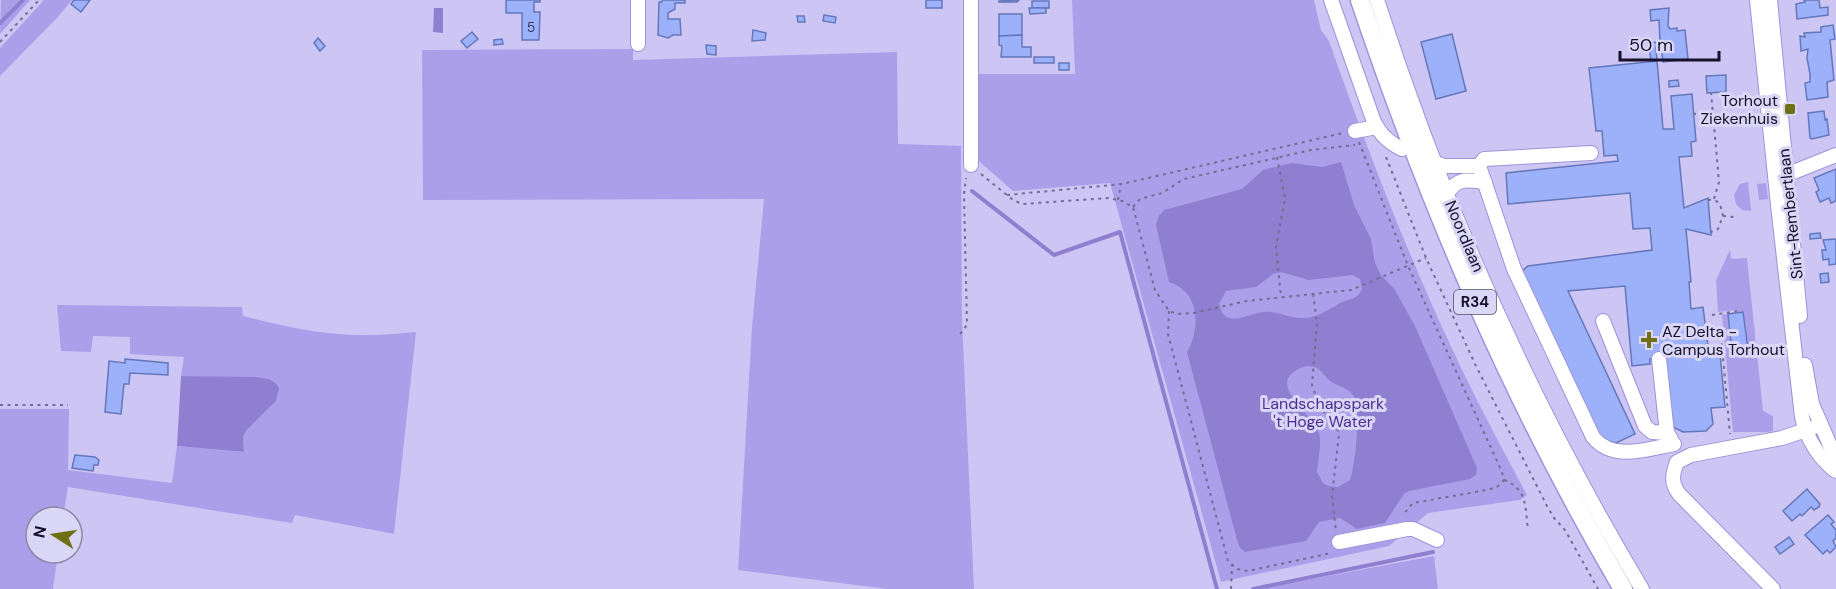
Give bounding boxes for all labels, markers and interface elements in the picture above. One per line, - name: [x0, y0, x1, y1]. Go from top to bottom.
- house number: 5: [527, 18, 535, 36]
- scale bar: [1620, 24, 1719, 62]
- text: 50 m: [1629, 33, 1673, 57]
- place label: Torhout Ziekenhuis: [1700, 90, 1778, 129]
- marker: Torhout Ziekenhuis: [1783, 102, 1797, 116]
- street label: Sint-Rembertlaan: [1773, 148, 1808, 280]
- street label: Noordlaan: [1440, 197, 1489, 275]
- road number: R34: [1454, 290, 1496, 314]
- place label: AZ Delta - Campus Torhout: [1662, 321, 1785, 360]
- marker: AZ Delta - Campus Torhout: [1640, 331, 1658, 349]
- park label: Landschapspark 't Hoge Water: [1262, 393, 1384, 432]
- north arrow: [24, 505, 84, 565]
- text: N: [28, 524, 51, 540]

